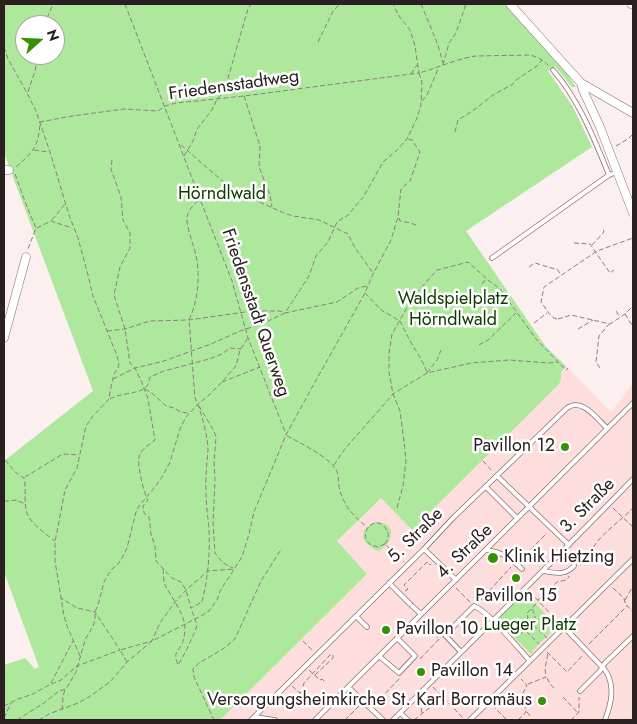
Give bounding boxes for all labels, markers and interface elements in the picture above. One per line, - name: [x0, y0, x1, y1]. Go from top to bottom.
- north arrow: [15, 15, 65, 65]
- text: N: [42, 27, 64, 44]
- street label: Friedensstadtweg: [167, 66, 301, 106]
- park label: Hörndlwald: [178, 184, 266, 206]
- street label: Friedensstadt Querweg: [216, 226, 294, 400]
- park label: Waldspielplatz Hörndlwald: [398, 289, 508, 332]
- place label: Pavillon 12: [473, 436, 555, 458]
- marker: Pavillon 12: [559, 441, 571, 453]
- street label: 3. Straße: [556, 474, 620, 538]
- street label: 5. Straße: [384, 504, 448, 568]
- street label: 4. Straße: [432, 520, 498, 584]
- place label: Klinik Hietzing: [504, 547, 614, 569]
- marker: Klinik Hietzing: [486, 551, 500, 565]
- marker: Pavillon 15: [510, 572, 522, 584]
- place label: Pavillon 15: [475, 586, 557, 608]
- park label: Lueger Platz: [484, 615, 576, 637]
- place label: Pavillon 10: [396, 619, 478, 641]
- marker: Pavillon 10: [380, 624, 392, 636]
- place label: Pavillon 14: [431, 661, 513, 683]
- marker: Pavillon 14: [415, 666, 427, 678]
- place label: Versorgungsheimkirche St. Karl Borromäus: [207, 690, 532, 712]
- marker: Versorgungsheimkirche St. Karl Borromäus: [536, 695, 548, 707]

